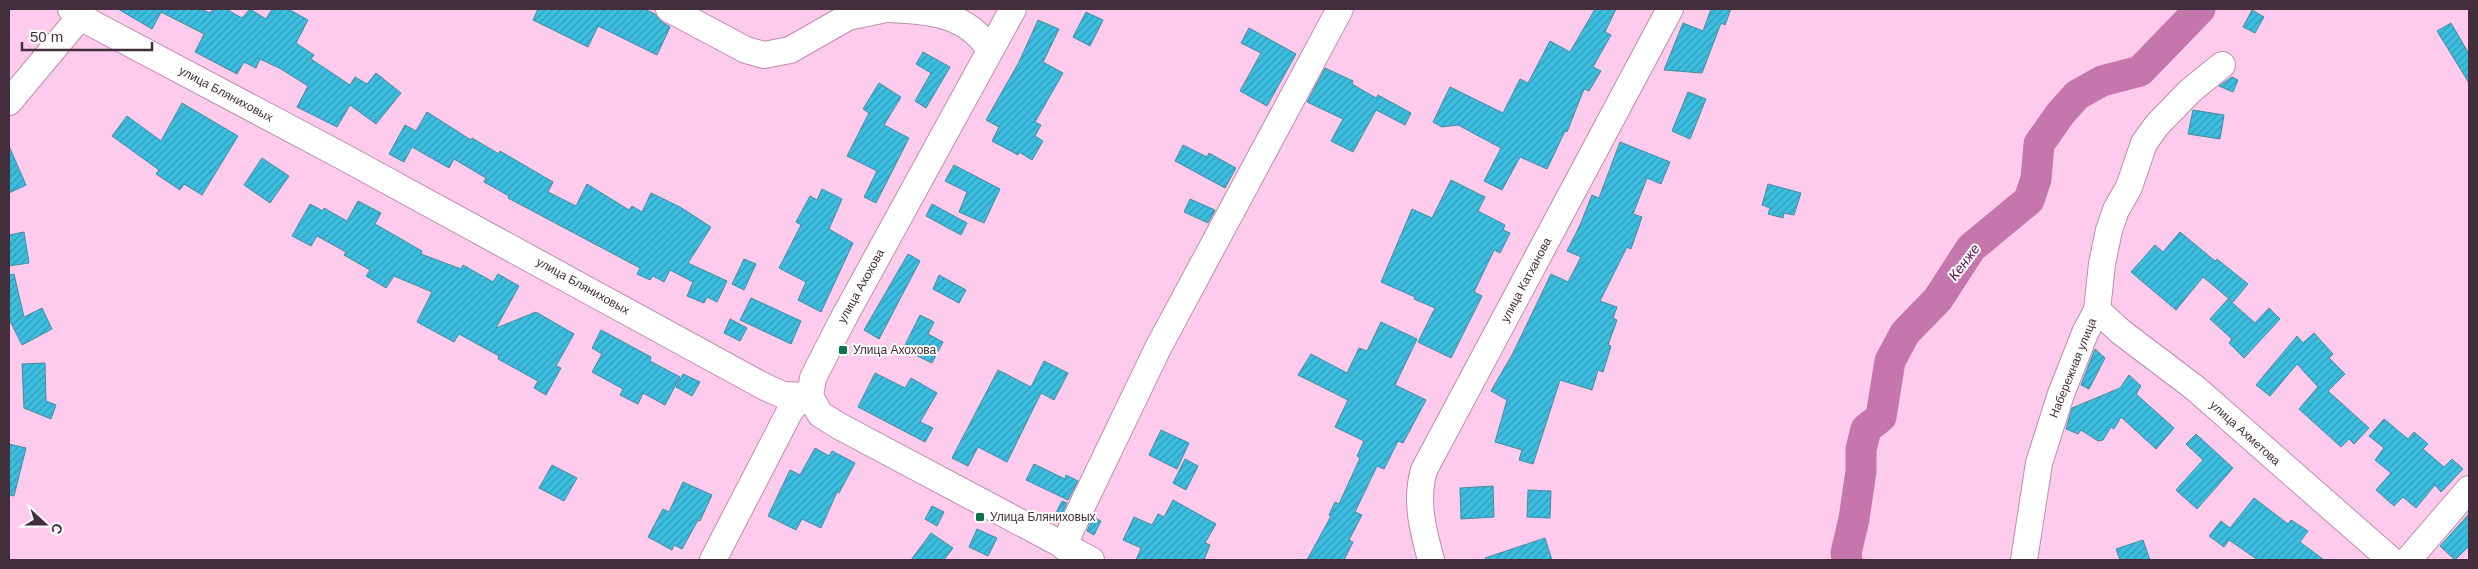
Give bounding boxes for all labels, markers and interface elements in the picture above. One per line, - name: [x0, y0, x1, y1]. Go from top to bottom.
- scale bar: [22, 20, 152, 52]
- text: 50 m: [30, 28, 63, 45]
- street label: улица Бляниховых: [177, 63, 275, 125]
- street label: улица Катханова: [1498, 235, 1554, 325]
- water label: Кенже: [1945, 241, 1983, 283]
- street label: улица Ахохова: [835, 246, 887, 325]
- street label: улица Бляниховых: [534, 255, 632, 317]
- street label: Набережная улица: [2047, 316, 2099, 420]
- place label: Улица Ахохова: [853, 343, 937, 357]
- marker: Улица Ахохова: [837, 344, 849, 356]
- street label: улица Ахметова: [2207, 398, 2283, 468]
- north arrow: [20, 499, 70, 549]
- place label: Улица Бляниховых: [990, 510, 1096, 524]
- marker: Улица Бляниховых: [974, 511, 986, 523]
- text: С: [48, 521, 66, 536]

